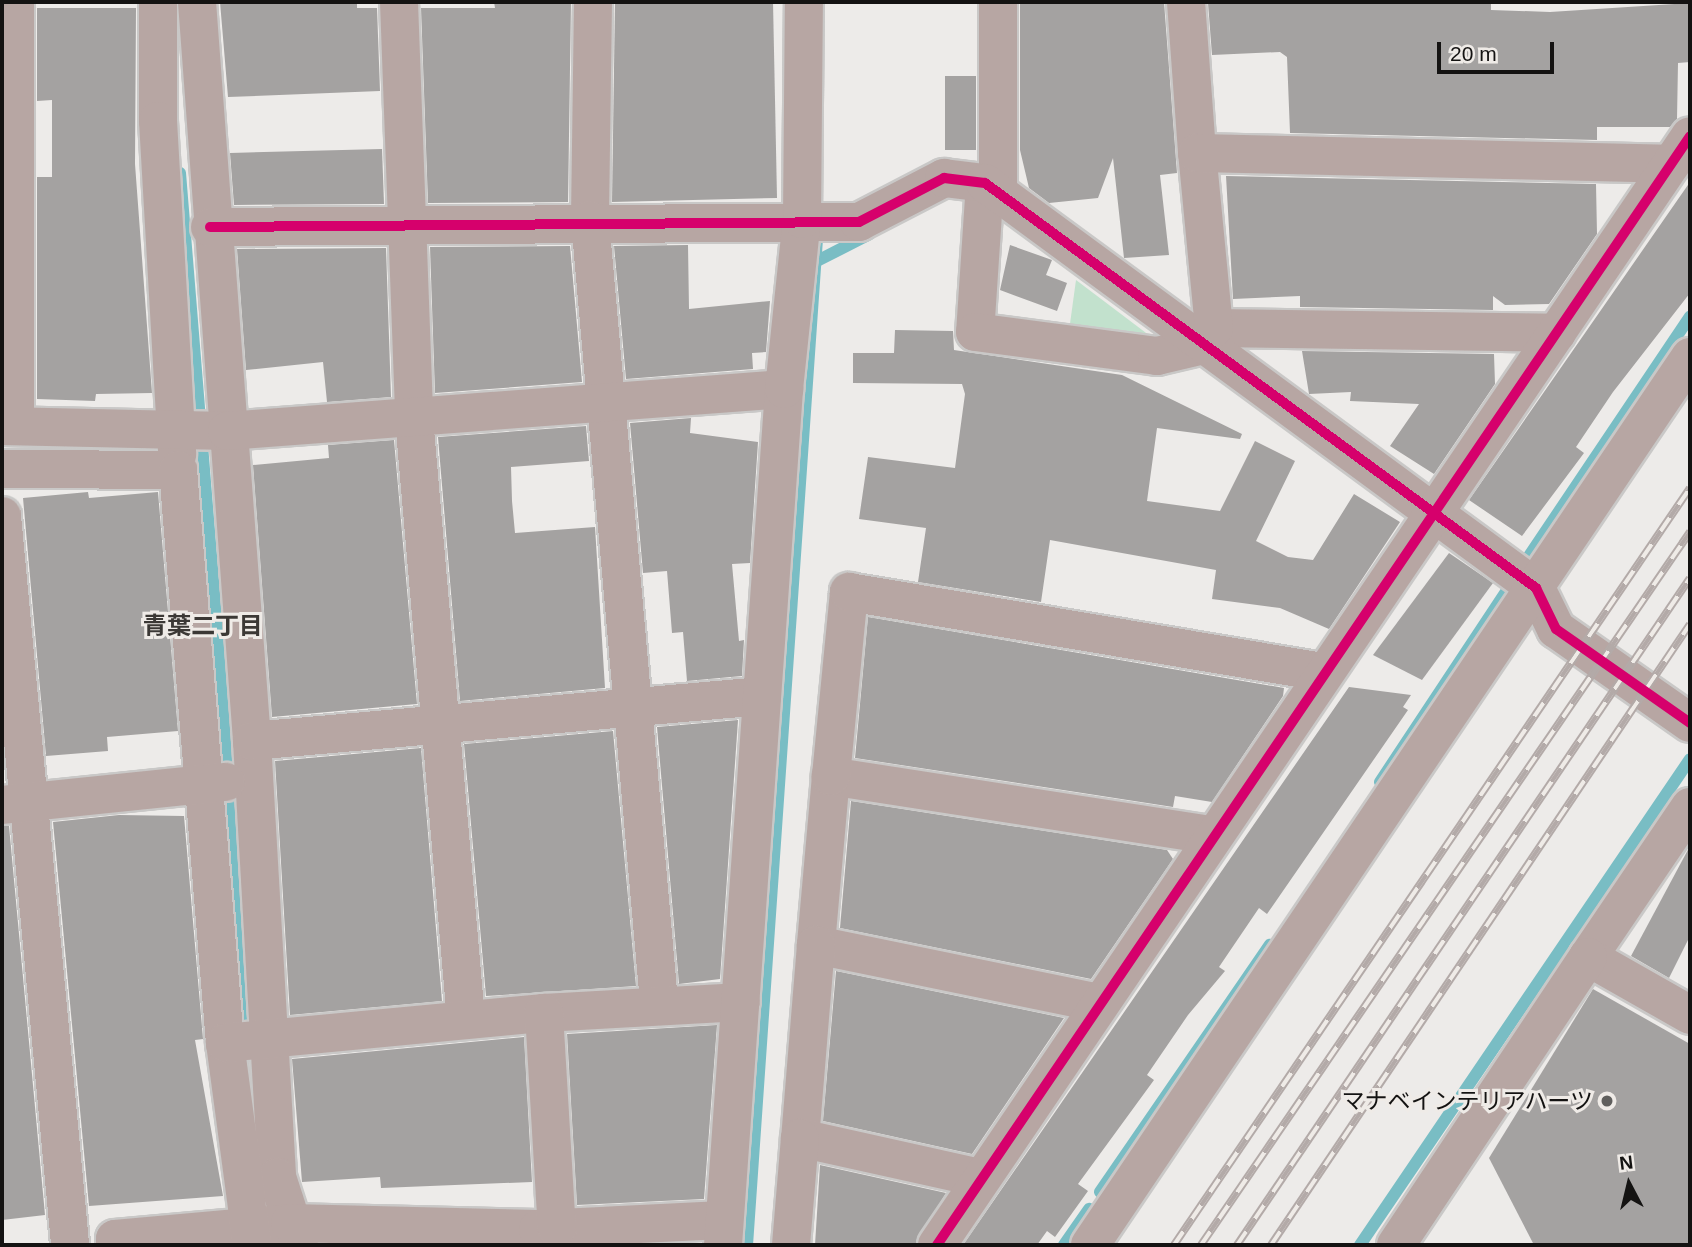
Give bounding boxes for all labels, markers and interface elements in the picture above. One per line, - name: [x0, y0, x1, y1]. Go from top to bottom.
- scale bar: [1440, 28, 1557, 72]
- text: 20 m: [1450, 42, 1497, 65]
- district label: 青葉二丁目: [143, 612, 263, 640]
- place label: マナベインテリアハーツ: [1340, 1087, 1593, 1115]
- marker: マナベインテリアハーツ: [1599, 1093, 1615, 1109]
- north arrow: [1594, 1149, 1664, 1219]
- text: N: [1618, 1151, 1634, 1174]

